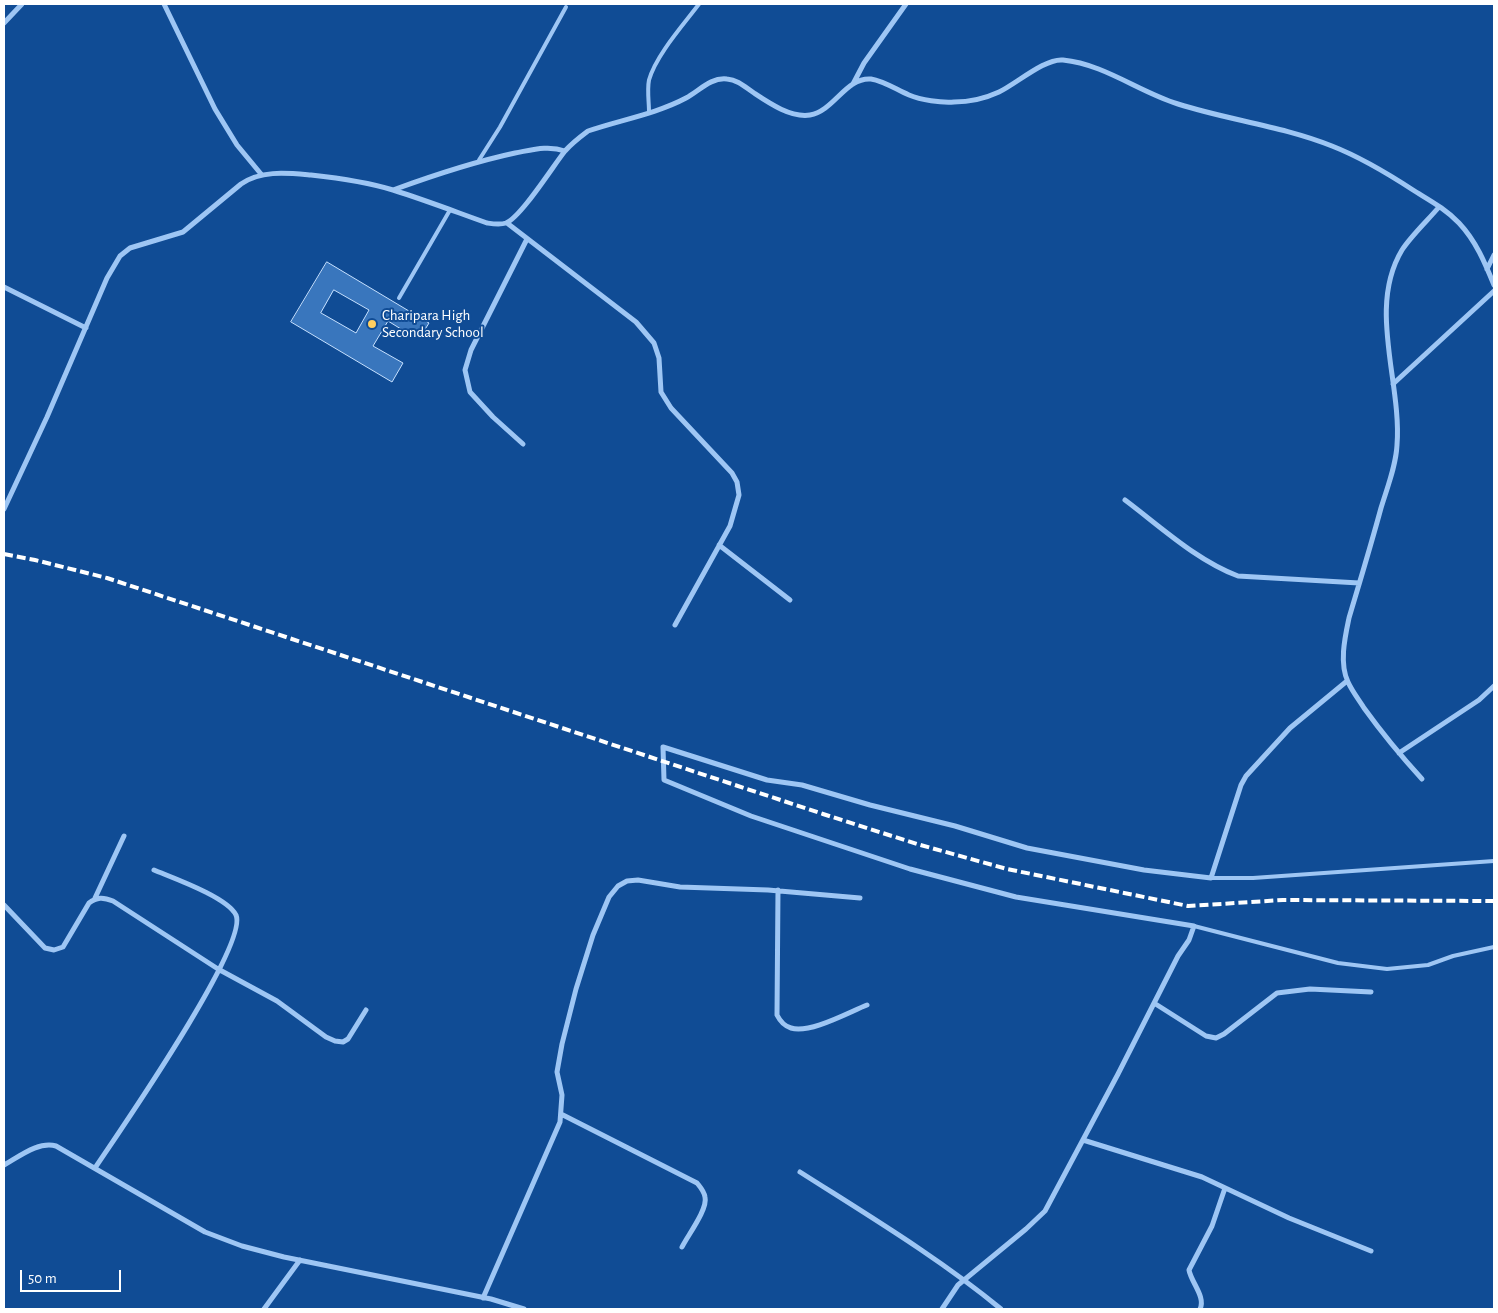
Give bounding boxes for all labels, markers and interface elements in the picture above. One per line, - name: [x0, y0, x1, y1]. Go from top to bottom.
- place label: Charipara High Secondary School: [382, 306, 484, 341]
- marker: Charipara High Secondary School: [366, 318, 378, 330]
- scale bar: [22, 1260, 124, 1292]
- text: 50 m: [28, 1271, 57, 1286]

